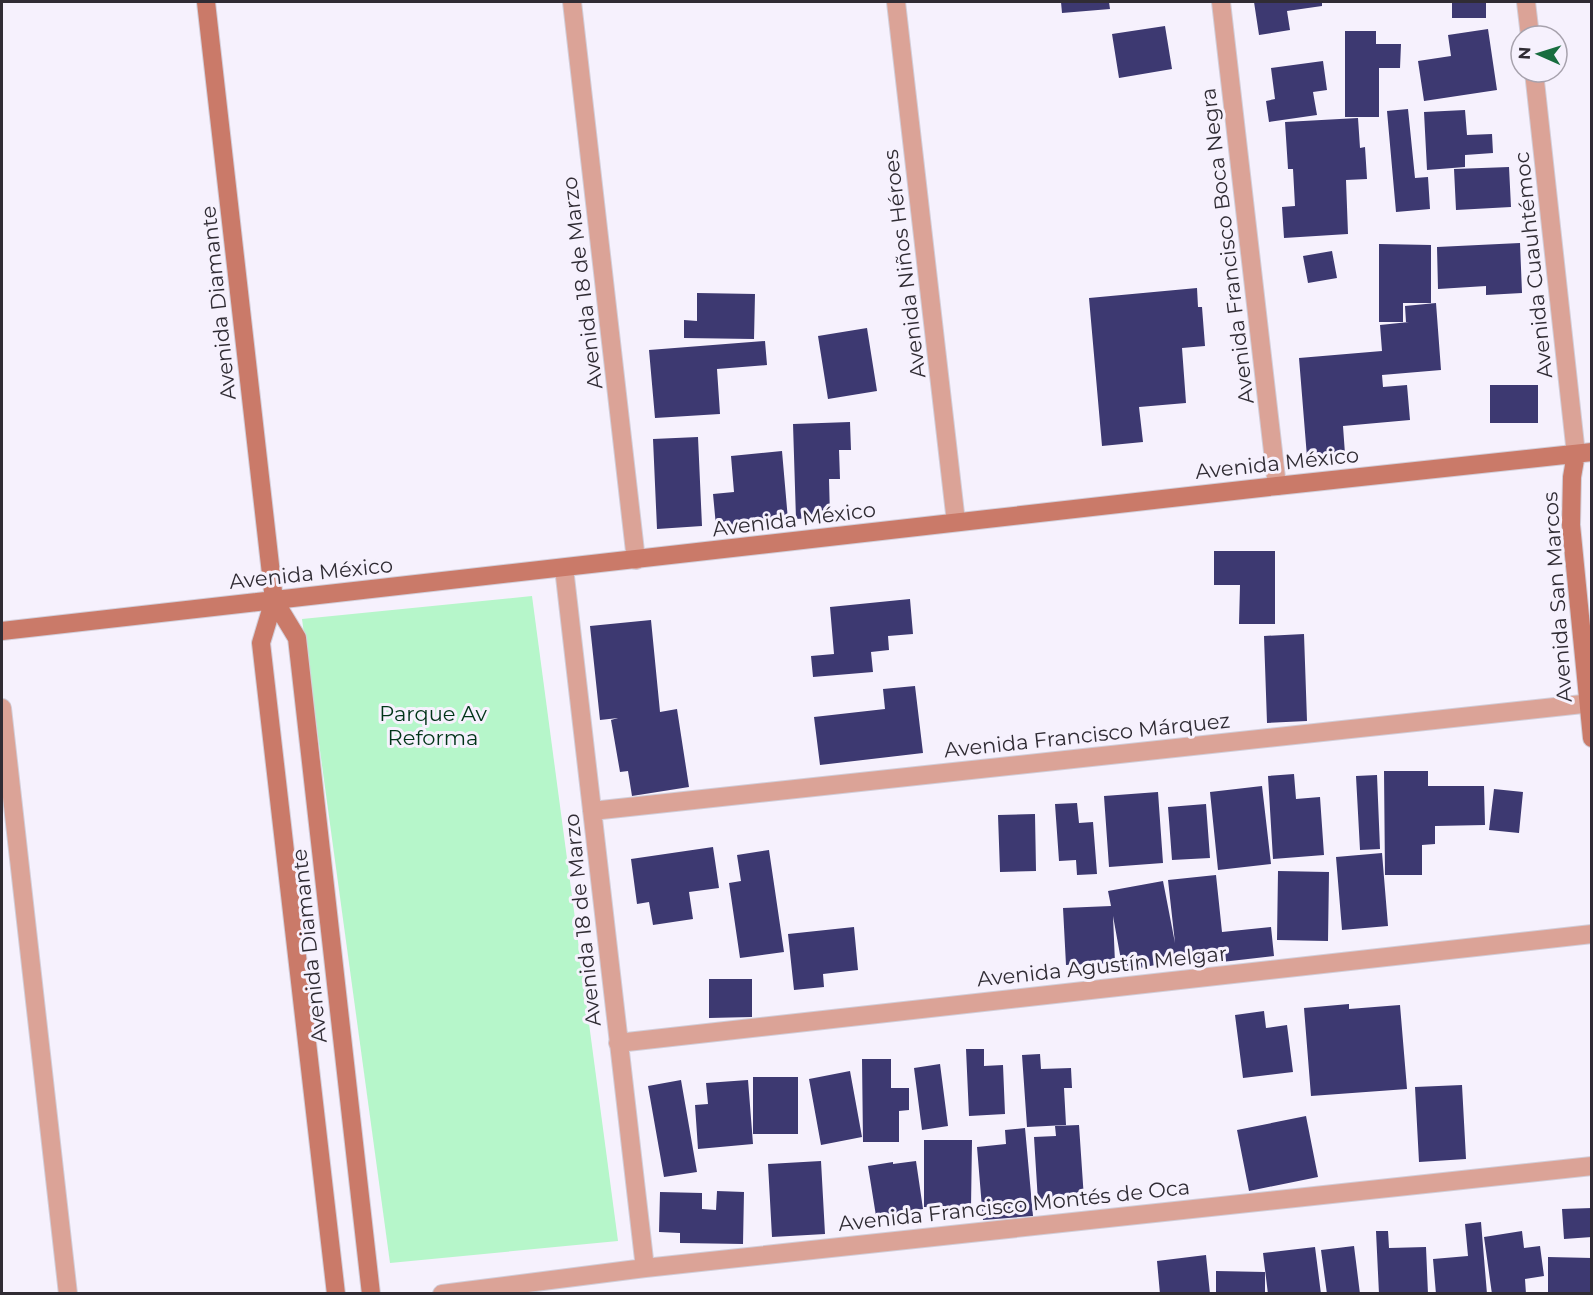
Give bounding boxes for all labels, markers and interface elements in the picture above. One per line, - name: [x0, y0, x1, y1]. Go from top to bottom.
- north arrow: [1509, 24, 1569, 84]
- text: N: [1515, 46, 1534, 60]
- street label: Avenida Francisco Boca Negra: [1195, 87, 1259, 405]
- street label: Avenida Niños Héroes: [878, 148, 930, 380]
- street label: Avenida Cuauhtémoc: [1509, 150, 1557, 380]
- street label: Avenida 18 de Marzo: [557, 175, 607, 391]
- street label: Avenida Diamante: [195, 205, 241, 401]
- street label: Avenida México: [1194, 442, 1360, 484]
- street label: Avenida San Marcos: [1537, 491, 1577, 703]
- street label: Avenida México: [711, 497, 877, 541]
- street label: Avenida México: [228, 552, 394, 594]
- park label: Parque Av Reforma: [379, 701, 487, 750]
- street label: Avenida Francisco Márquez: [943, 708, 1231, 762]
- street label: Avenida 18 de Marzo: [558, 812, 606, 1028]
- street label: Avenida Diamante: [286, 848, 332, 1044]
- street label: Avenida Agustín Melgar: [976, 940, 1228, 992]
- street label: Avenida Francisco Montés de Oca: [837, 1174, 1191, 1236]

